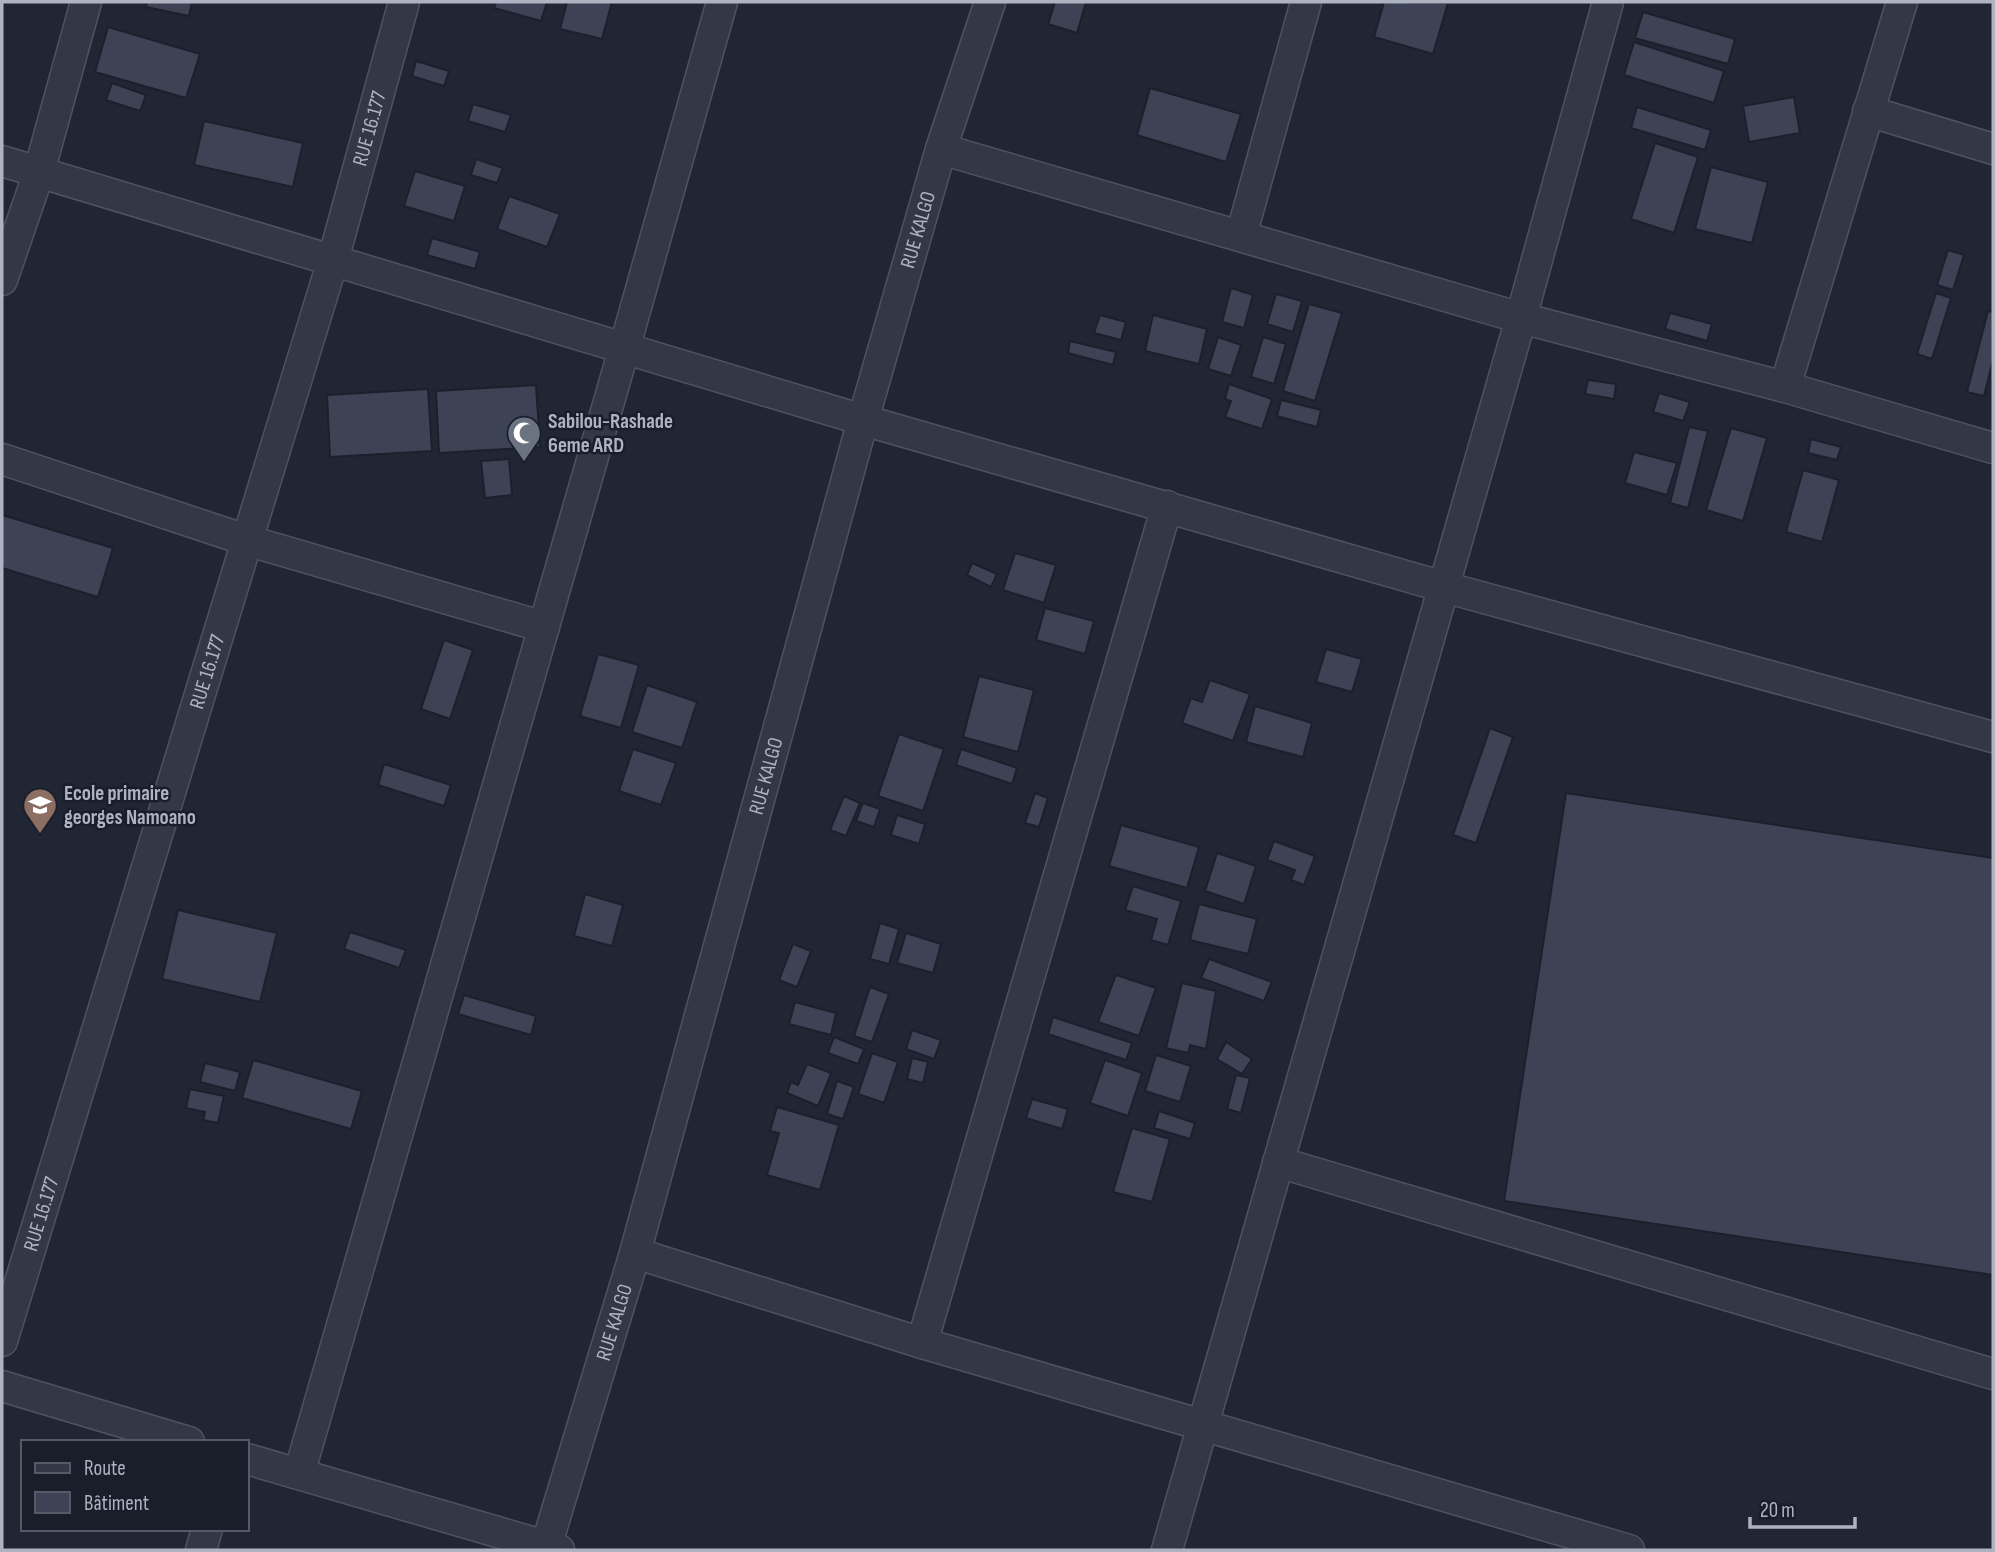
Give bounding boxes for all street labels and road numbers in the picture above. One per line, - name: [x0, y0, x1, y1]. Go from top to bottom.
- street label: RUE 16.177: [347, 88, 392, 169]
- street label: RUE KALGO: [895, 188, 941, 271]
- street label: RUE 16.177: [184, 631, 230, 712]
- street label: RUE KALGO: [743, 735, 788, 817]
- street label: RUE 16.177: [18, 1173, 64, 1254]
- street label: RUE KALGO: [591, 1281, 637, 1364]

